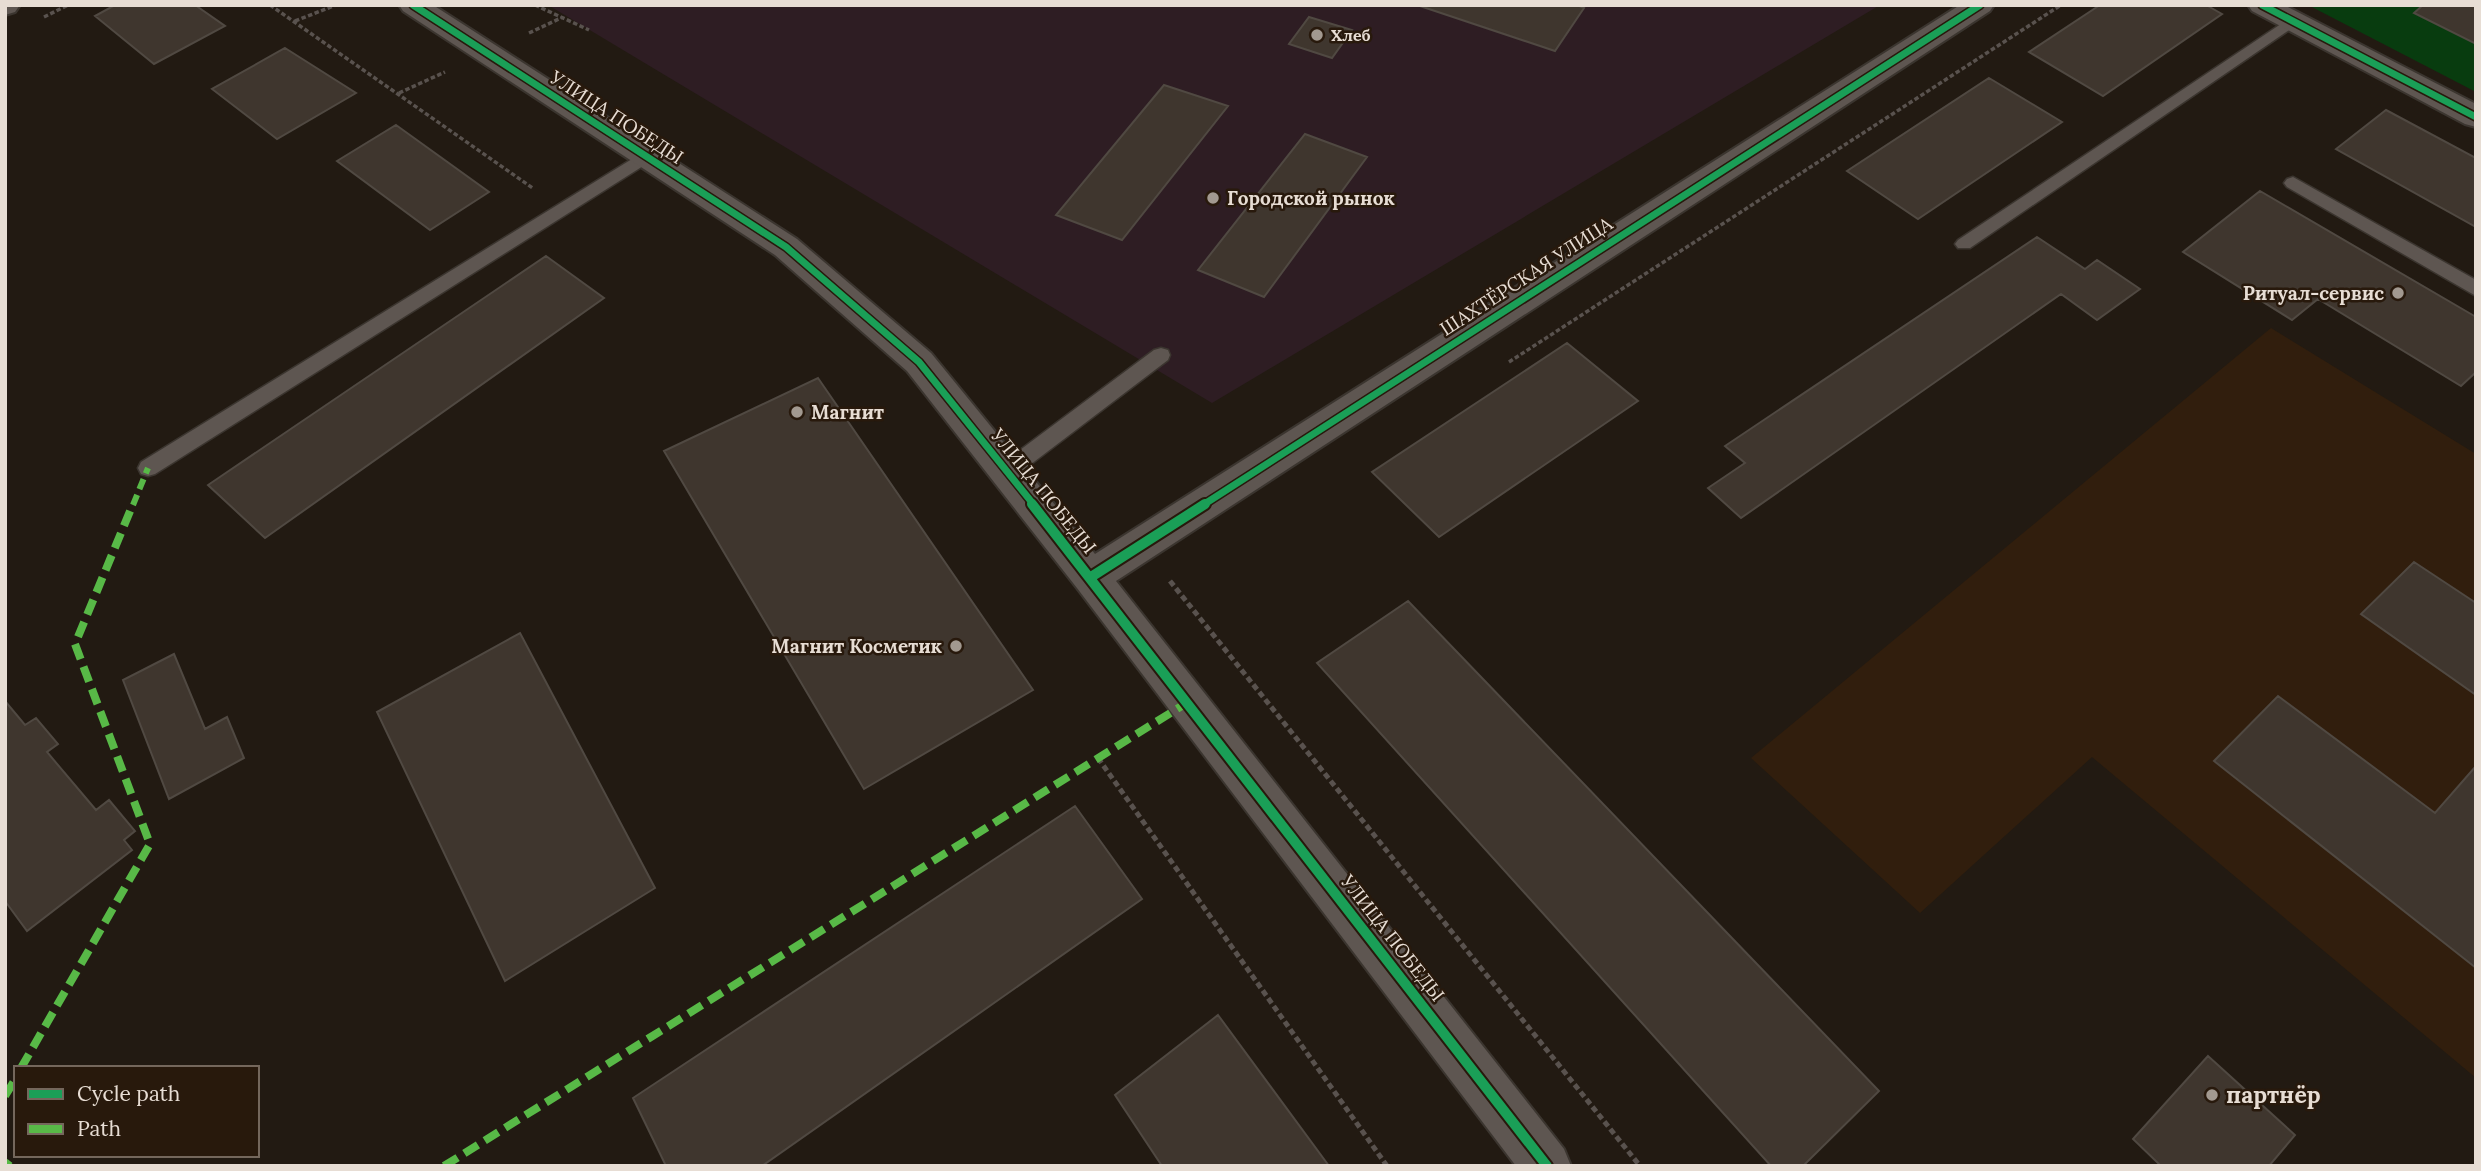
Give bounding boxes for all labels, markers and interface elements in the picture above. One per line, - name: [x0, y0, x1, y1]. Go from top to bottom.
- place label: Хлеб: [1331, 25, 1371, 45]
- marker: Хлеб: [1309, 27, 1325, 43]
- street label: УЛИЦА ПОБЕДЫ: [545, 64, 688, 169]
- place label: Городской рынок: [1227, 186, 1395, 210]
- marker: Городской рынок: [1205, 190, 1221, 206]
- street label: ШАХТЁРСКАЯ УЛИЦА: [1435, 211, 1618, 341]
- place label: Ритуал-сервис: [2243, 281, 2384, 305]
- marker: Ритуал-сервис: [2390, 285, 2406, 301]
- place label: Магнит: [811, 400, 884, 424]
- marker: Магнит: [789, 404, 805, 420]
- street label: УЛИЦА ПОБЕДЫ: [986, 423, 1102, 558]
- place label: Магнит Косметик: [771, 634, 942, 658]
- marker: Магнит Косметик: [948, 638, 964, 654]
- street label: УЛИЦА ПОБЕДЫ: [1335, 869, 1450, 1006]
- legend: [14, 1066, 259, 1157]
- text: Cycle path: [77, 1080, 180, 1107]
- place label: партнёр: [2226, 1080, 2321, 1109]
- marker: партнёр: [2204, 1087, 2220, 1103]
- text: Path: [77, 1115, 121, 1142]

